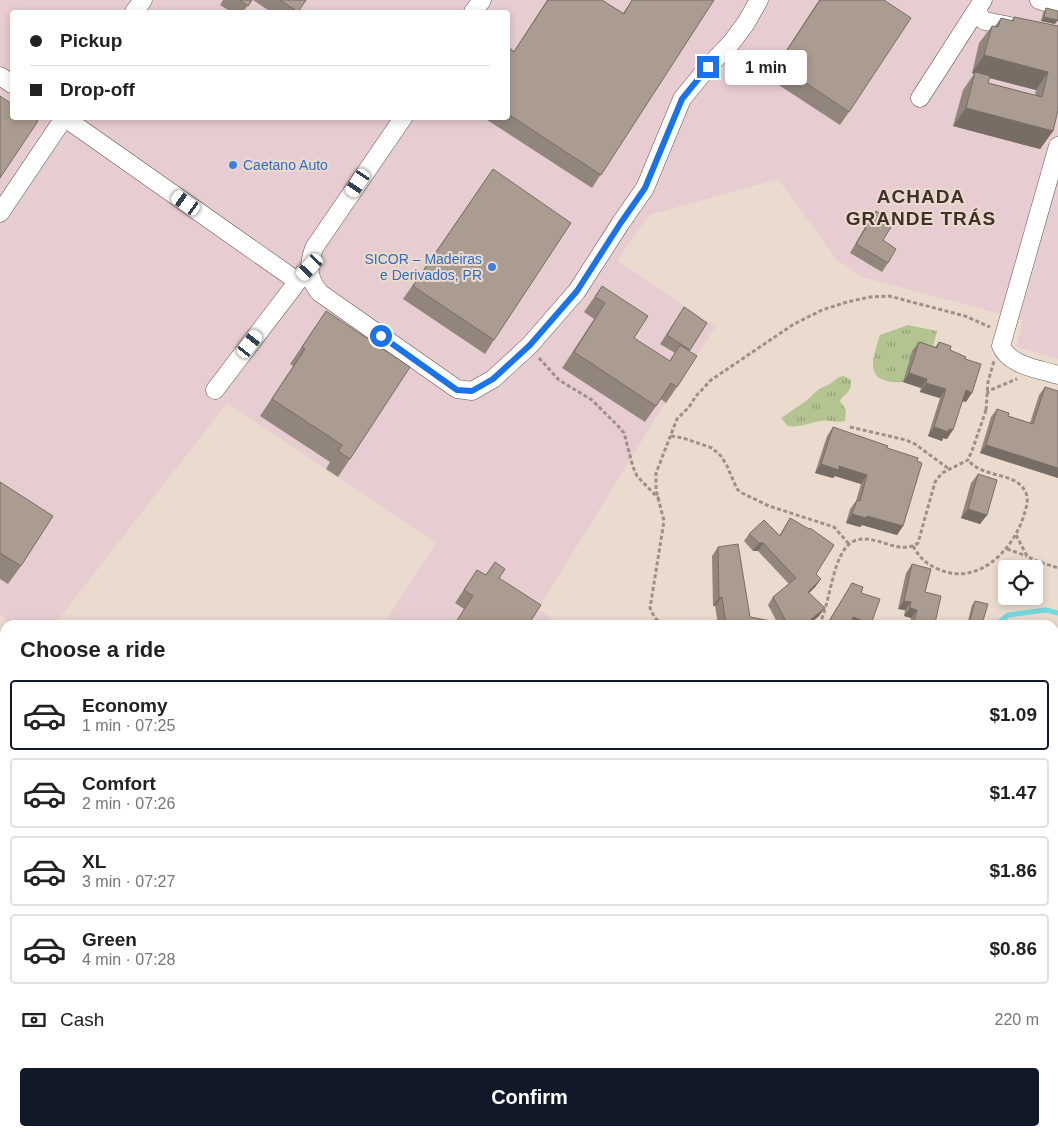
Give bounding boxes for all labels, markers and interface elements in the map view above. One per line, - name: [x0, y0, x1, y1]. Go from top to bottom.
- text: Pickup: [60, 30, 122, 51]
- callout: 1 min: [726, 50, 808, 84]
- route end: [697, 56, 719, 78]
- text: 1 min: [745, 59, 787, 76]
- text: Drop-off: [60, 79, 135, 100]
- place label: Caetano Auto: [243, 157, 328, 173]
- marker: Caetano Auto: [227, 159, 239, 171]
- car: [343, 166, 372, 200]
- district label: ACHADA GRANDE TRÁS: [846, 186, 996, 229]
- car: [169, 188, 202, 218]
- car: [294, 251, 325, 283]
- place label: SICOR – Madeiras e Derivados, PR: [365, 251, 482, 283]
- marker: SICOR – Madeiras e Derivados, PR: [486, 261, 498, 273]
- route start: [370, 325, 392, 347]
- car: [234, 328, 265, 360]
- map controls: [998, 560, 1043, 605]
- button: locate: [998, 560, 1043, 605]
- text: Choose a ride: [20, 637, 165, 662]
- icon: car: [22, 693, 67, 738]
- text: Economy: [82, 695, 168, 716]
- text: $1.09: [989, 704, 1037, 725]
- text: 1 min · 07:25: [82, 717, 175, 734]
- icon: car: [22, 771, 67, 816]
- text: Comfort: [82, 773, 156, 794]
- text: $1.47: [989, 782, 1037, 803]
- text: 2 min · 07:26: [82, 795, 175, 812]
- icon: car: [22, 849, 67, 894]
- text: XL: [82, 851, 106, 872]
- text: $1.86: [989, 860, 1037, 881]
- text: 3 min · 07:27: [82, 873, 175, 890]
- icon: car: [22, 927, 67, 972]
- text: Green: [82, 929, 137, 950]
- text: $0.86: [989, 938, 1037, 959]
- text: 4 min · 07:28: [82, 951, 175, 968]
- icon: cash: [20, 1006, 48, 1034]
- text: Cash: [60, 1009, 104, 1030]
- text: 220 m: [995, 1011, 1039, 1028]
- button: Confirm: [20, 1068, 1039, 1126]

